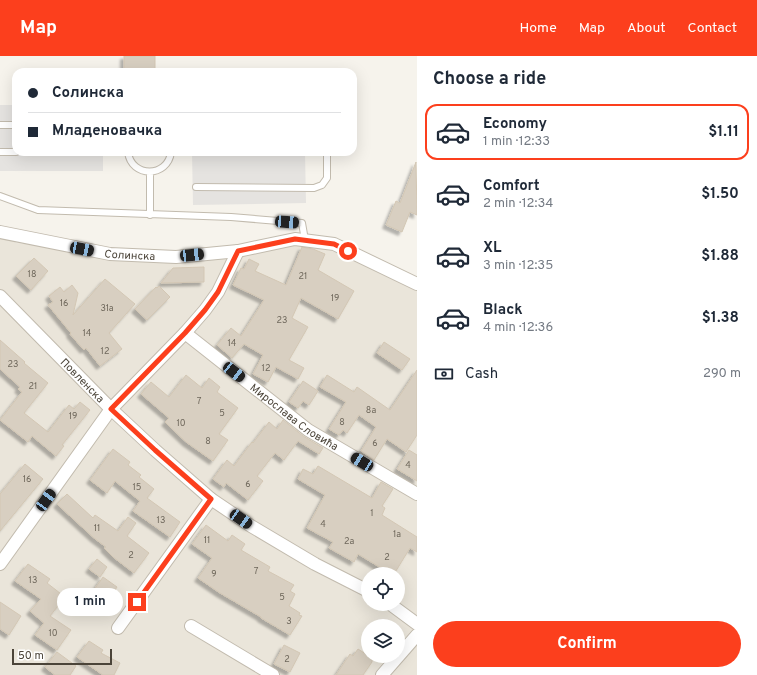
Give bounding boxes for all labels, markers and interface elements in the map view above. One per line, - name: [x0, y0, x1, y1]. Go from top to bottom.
- text: Map: [20, 16, 57, 40]
- text: Home: [520, 20, 557, 37]
- text: Map: [579, 20, 605, 37]
- text: About: [627, 20, 666, 37]
- text: Contact: [688, 20, 737, 37]
- text: Choose a ride: [433, 68, 546, 91]
- text: Солинска: [52, 84, 124, 103]
- icon: car: [435, 114, 471, 150]
- text: Economy: [483, 115, 547, 134]
- text: Младеновачка: [52, 122, 162, 141]
- text: $1.11: [708, 123, 739, 142]
- text: 1 min · 12:33: [483, 134, 550, 150]
- icon: car: [435, 176, 471, 212]
- text: Comfort: [483, 177, 540, 196]
- text: $1.50: [701, 185, 739, 204]
- text: 2 min · 12:34: [483, 196, 553, 212]
- car: [275, 215, 299, 229]
- icon: car: [435, 238, 471, 274]
- text: XL: [483, 239, 501, 258]
- car: [69, 241, 95, 257]
- route start: [339, 242, 357, 260]
- street label: Солинска: [103, 247, 156, 264]
- text: $1.88: [701, 247, 739, 266]
- car: [179, 248, 205, 262]
- text: 3 min · 12:35: [483, 258, 553, 274]
- house number: 18: [28, 269, 36, 280]
- house number: 21: [299, 271, 307, 282]
- house number: 19: [331, 293, 339, 304]
- house number: 16: [60, 298, 68, 309]
- icon: car: [435, 300, 471, 336]
- text: Black: [483, 301, 523, 320]
- house number: 31a: [100, 303, 114, 314]
- text: $1.38: [702, 309, 739, 328]
- house number: 23: [277, 315, 287, 326]
- text: 4 min · 12:36: [483, 320, 553, 336]
- house number: 14: [83, 328, 92, 339]
- house number: 14: [228, 338, 237, 349]
- house number: 12: [101, 346, 109, 357]
- street label: Повленска: [57, 356, 107, 406]
- house number: 23: [8, 359, 18, 370]
- car: [221, 360, 247, 384]
- house number: 12: [262, 363, 270, 374]
- icon: cash: [433, 363, 455, 385]
- text: Cash: [465, 365, 498, 384]
- text: 290 m: [703, 366, 741, 382]
- house number: 21: [29, 381, 37, 392]
- street label: Мирослава Словића: [247, 381, 341, 454]
- house number: 7: [197, 396, 202, 407]
- house number: 8a: [366, 405, 376, 416]
- house number: 5: [219, 408, 225, 419]
- house number: 19: [69, 411, 77, 422]
- house number: 8: [339, 417, 345, 428]
- house number: 10: [176, 418, 186, 429]
- house number: 8: [205, 436, 211, 447]
- house number: 6: [372, 438, 378, 449]
- car: [349, 451, 375, 473]
- house number: 4: [405, 460, 411, 471]
- house number: 16: [23, 474, 31, 485]
- house number: 6: [245, 479, 251, 490]
- house number: 15: [133, 482, 141, 493]
- car: [34, 487, 58, 513]
- car: [228, 507, 254, 531]
- house number: 1: [370, 508, 374, 519]
- house number: 13: [157, 515, 165, 526]
- house number: 4: [320, 519, 326, 530]
- house number: 11: [94, 523, 100, 534]
- house number: 1a: [393, 529, 401, 540]
- house number: 11: [204, 535, 210, 546]
- house number: 2a: [344, 536, 354, 547]
- house number: 2: [128, 550, 134, 561]
- house number: 2: [384, 552, 390, 563]
- house number: 7: [254, 566, 259, 577]
- map controls: [361, 567, 405, 663]
- button: locate: [361, 567, 405, 611]
- house number: 9: [211, 569, 217, 580]
- house number: 13: [29, 575, 37, 586]
- callout: 1 min: [57, 588, 123, 616]
- house number: 5: [279, 592, 285, 603]
- route end: [128, 593, 146, 611]
- text: 1 min: [74, 594, 106, 610]
- house number: 3: [286, 616, 292, 627]
- button: layers: [361, 619, 405, 663]
- button: Confirm: [433, 621, 741, 667]
- house number: 10: [48, 628, 58, 639]
- scale bar: [12, 647, 112, 666]
- text: 50 m: [18, 649, 44, 663]
- house number: 2: [284, 654, 290, 665]

